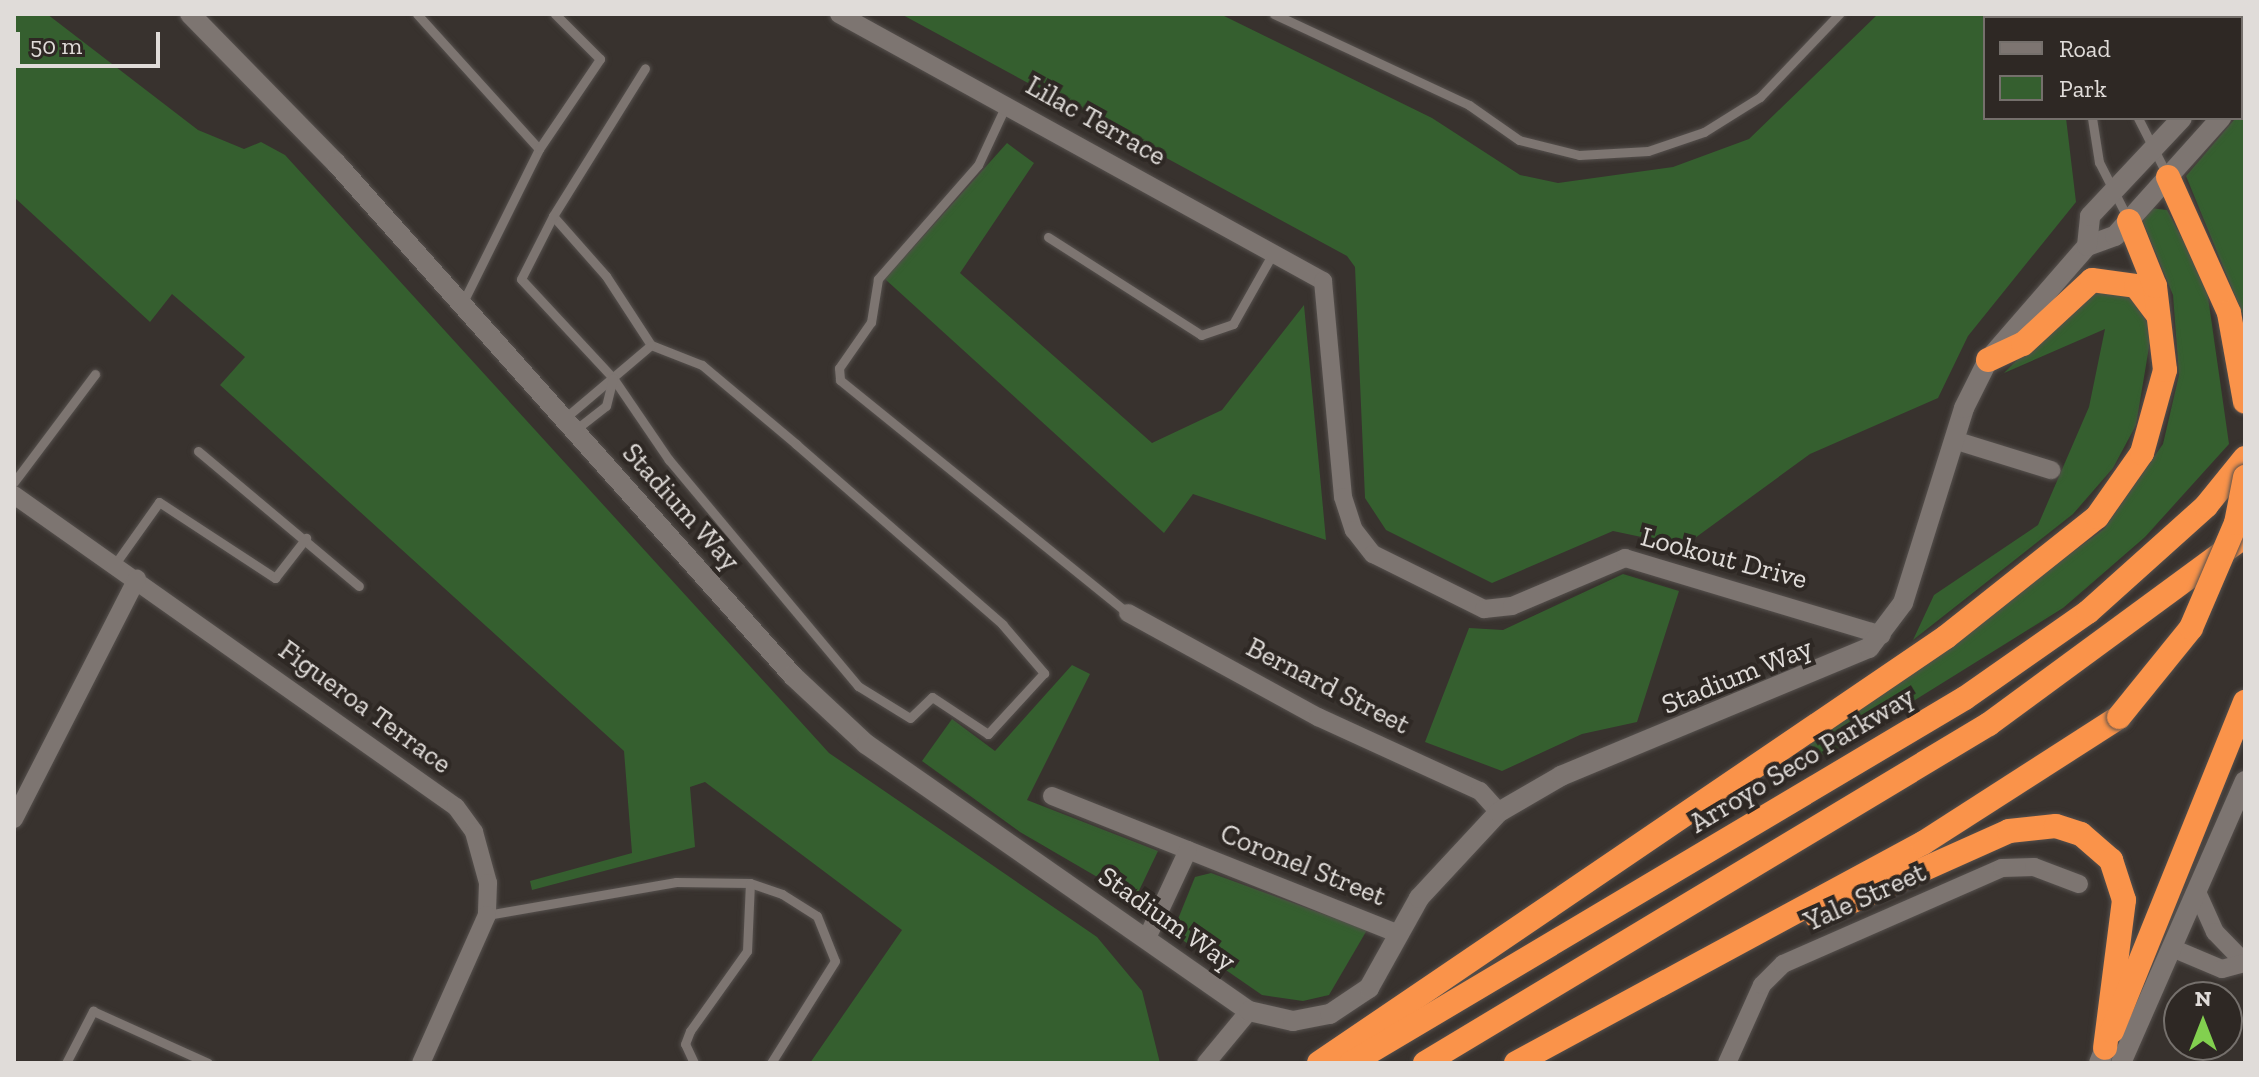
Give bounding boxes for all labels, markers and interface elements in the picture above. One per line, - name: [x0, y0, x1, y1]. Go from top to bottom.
- scale bar: [20, 16, 164, 66]
- legend: [1983, 16, 2243, 120]
- text: 50 m: [30, 31, 82, 60]
- text: Road: [2059, 34, 2111, 63]
- street label: Lilac Terrace: [1020, 69, 1172, 173]
- text: Park: [2059, 74, 2107, 103]
- street label: Stadium Way: [615, 436, 747, 578]
- street label: Lookout Drive: [1637, 520, 1811, 596]
- street label: Bernard Street: [1241, 630, 1415, 742]
- street label: Stadium Way: [1656, 630, 1818, 722]
- street label: Figueroa Terrace: [272, 633, 458, 781]
- street label: Arroyo Seco Parkway: [1684, 680, 1920, 840]
- street label: Coronel Street: [1215, 817, 1391, 913]
- street label: Yale Street: [1799, 855, 1931, 939]
- street label: Stadium Way: [1092, 859, 1242, 979]
- north arrow: [2163, 981, 2243, 1061]
- text: N: [2195, 985, 2211, 1012]

